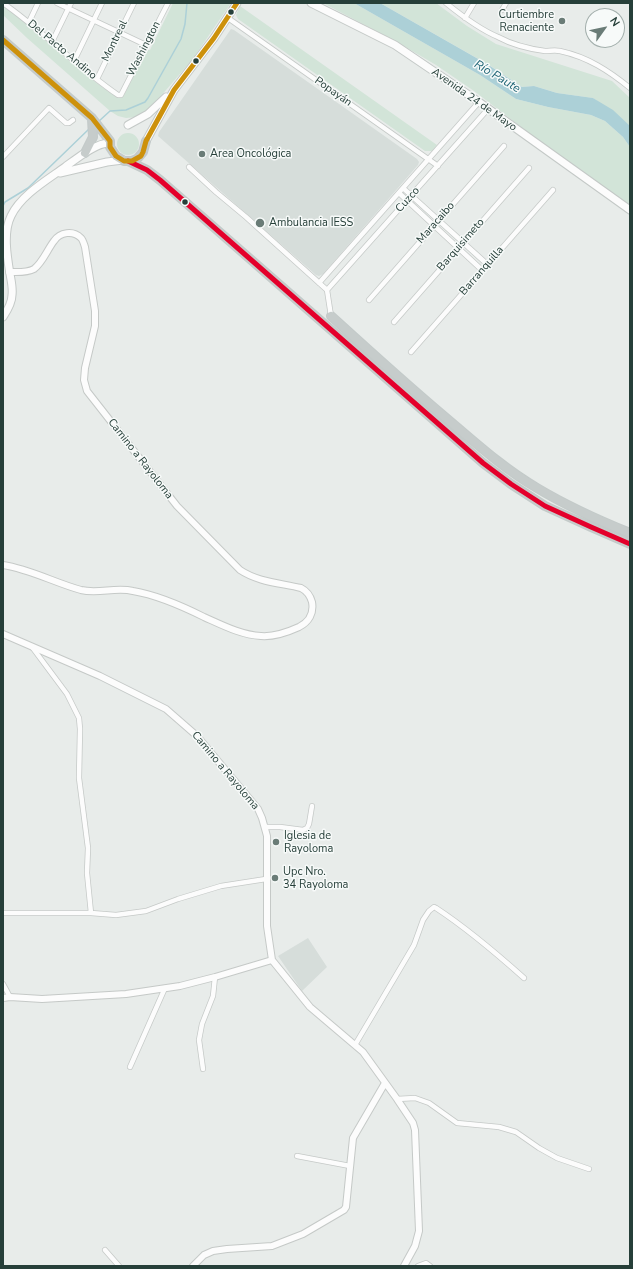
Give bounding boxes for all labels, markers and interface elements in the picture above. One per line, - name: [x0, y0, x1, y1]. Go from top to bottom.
- unlabelled marker: [226, 7, 236, 17]
- place label: Curtiembre Renaciente: [499, 8, 554, 34]
- north arrow: [585, 8, 625, 48]
- text: N: [606, 14, 623, 29]
- marker: Curtiembre Renaciente: [557, 16, 567, 26]
- street label: Del Pacto Andino: [25, 17, 99, 83]
- street label: Montreal: [99, 18, 131, 64]
- street label: Washington: [124, 19, 164, 79]
- unlabelled marker: [191, 56, 201, 66]
- water label: Río Paute: [471, 58, 523, 96]
- street label: Avenida 24 de Mayo: [429, 66, 519, 134]
- street label: Popayán: [312, 74, 354, 110]
- place label: Area Oncológica: [210, 147, 291, 161]
- marker: Area Oncológica: [197, 149, 207, 159]
- street label: Cuzco: [393, 185, 423, 215]
- unlabelled marker: [180, 197, 190, 207]
- street label: Maracaibo: [414, 199, 458, 247]
- place label: Ambulancia IESS: [269, 216, 353, 230]
- street label: Barquisimeto: [435, 216, 487, 274]
- marker: Ambulancia IESS: [254, 217, 266, 229]
- street label: Barranquilla: [457, 244, 507, 298]
- street label: Camino a Rayoloma: [105, 416, 175, 502]
- street label: Camino a Rayoloma: [188, 729, 262, 813]
- place label: Iglesia de Rayoloma: [284, 829, 333, 855]
- marker: Iglesia de Rayoloma: [271, 837, 281, 847]
- place label: Upc Nro. 34 Rayoloma: [283, 865, 348, 891]
- marker: Upc Nro. 34 Rayoloma: [270, 873, 280, 883]

